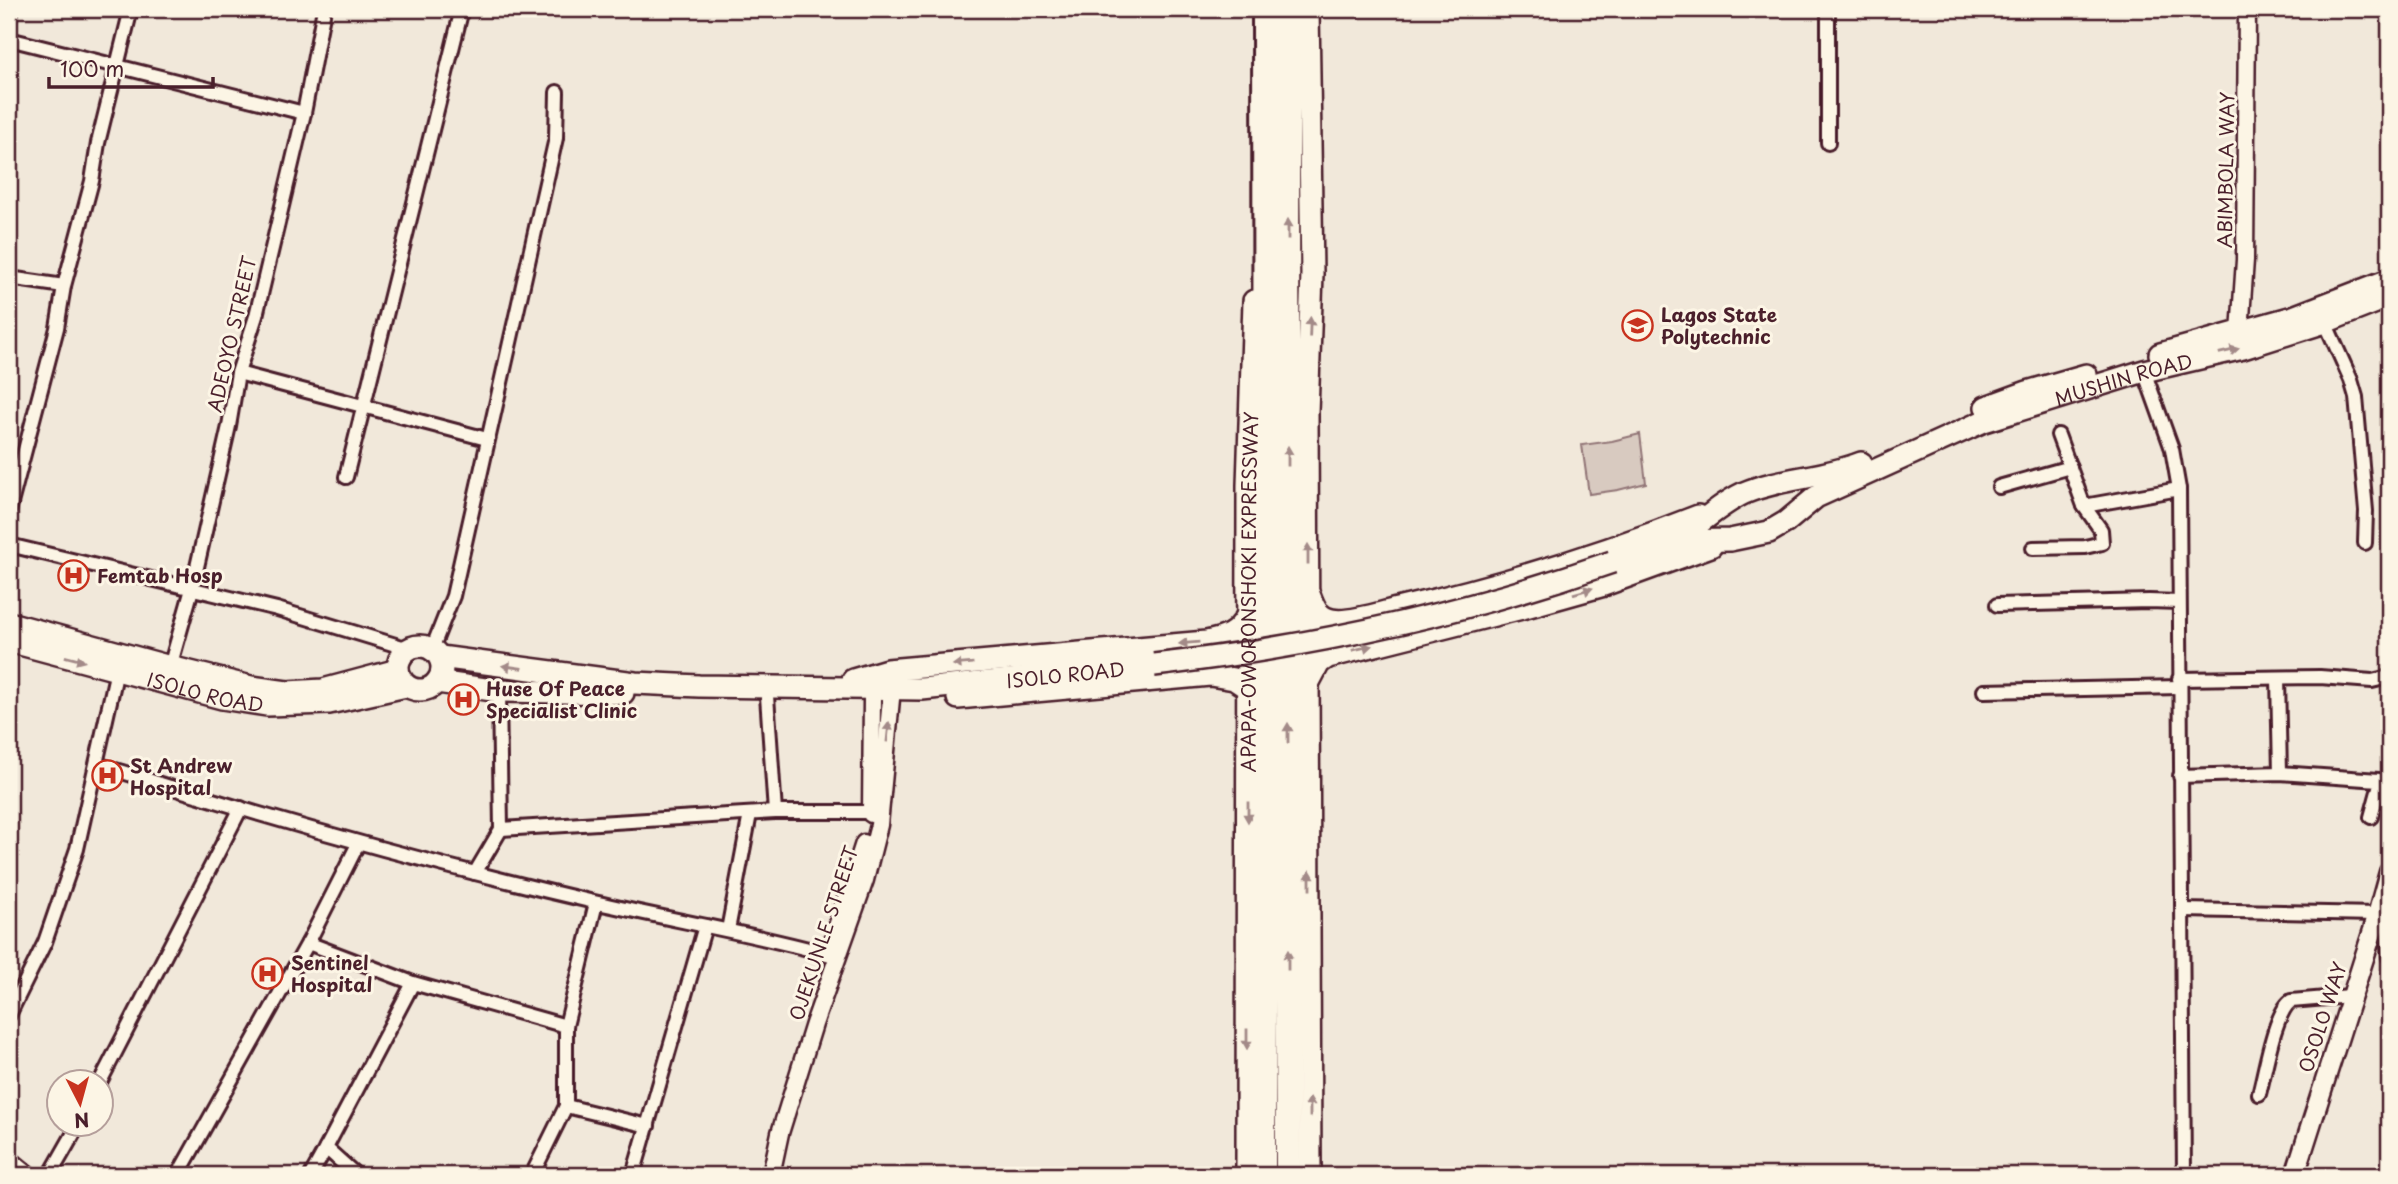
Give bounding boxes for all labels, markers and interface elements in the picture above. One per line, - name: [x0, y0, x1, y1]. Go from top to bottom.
- scale bar: [49, 46, 214, 90]
- text: 100 m: [60, 52, 124, 84]
- street label: ABIMBOLA WAY: [2210, 92, 2240, 248]
- one-way arrow: [1282, 217, 1294, 239]
- street label: ADEOYO STREET: [199, 253, 263, 415]
- place label: Lagos State Polytechnic: [1661, 300, 1777, 350]
- school or university icon: Lagos State Polytechnic: [1621, 308, 1655, 342]
- one-way arrow: [1305, 315, 1316, 337]
- street label: MUSHIN ROAD: [2051, 346, 2195, 412]
- one-way arrow: [2218, 346, 2240, 357]
- street label: APAPA-OWORONSHOKI EXPRESSWAY: [1234, 411, 1264, 772]
- one-way arrow: [1282, 445, 1294, 467]
- one-way arrow: [1303, 543, 1314, 565]
- hospital icon: Femtab Hosp: [57, 558, 91, 592]
- place label: Femtab Hosp: [97, 561, 223, 589]
- one-way arrow: [1572, 586, 1593, 596]
- one-way arrow: [1178, 638, 1200, 649]
- one-way arrow: [1352, 642, 1374, 653]
- one-way arrow: [64, 654, 86, 665]
- street label: ISOLO ROAD: [1005, 654, 1126, 694]
- one-way arrow: [952, 659, 974, 670]
- one-way arrow: [501, 661, 523, 672]
- street label: ISOLO ROAD: [144, 665, 266, 718]
- place label: Huse Of Peace Specialist Clinic: [486, 674, 637, 724]
- hospital icon: Huse Of Peace Specialist Clinic: [446, 682, 480, 716]
- one-way arrow: [883, 721, 894, 743]
- one-way arrow: [1282, 721, 1294, 743]
- place label: St Andrew Hospital: [130, 751, 232, 801]
- hospital icon: St Andrew Hospital: [90, 759, 124, 793]
- one-way arrow: [1242, 801, 1254, 823]
- street label: OJEKUNLE STREET: [782, 842, 864, 1024]
- one-way arrow: [1304, 868, 1316, 890]
- place label: Sentinel Hospital: [291, 948, 372, 998]
- one-way arrow: [1282, 949, 1294, 971]
- hospital icon: Sentinel Hospital: [251, 956, 285, 990]
- street label: OSOLO WAY: [2291, 958, 2353, 1076]
- one-way arrow: [1241, 1029, 1253, 1051]
- north arrow: [46, 1068, 116, 1138]
- one-way arrow: [1304, 1096, 1316, 1118]
- text: N: [73, 1106, 91, 1136]

